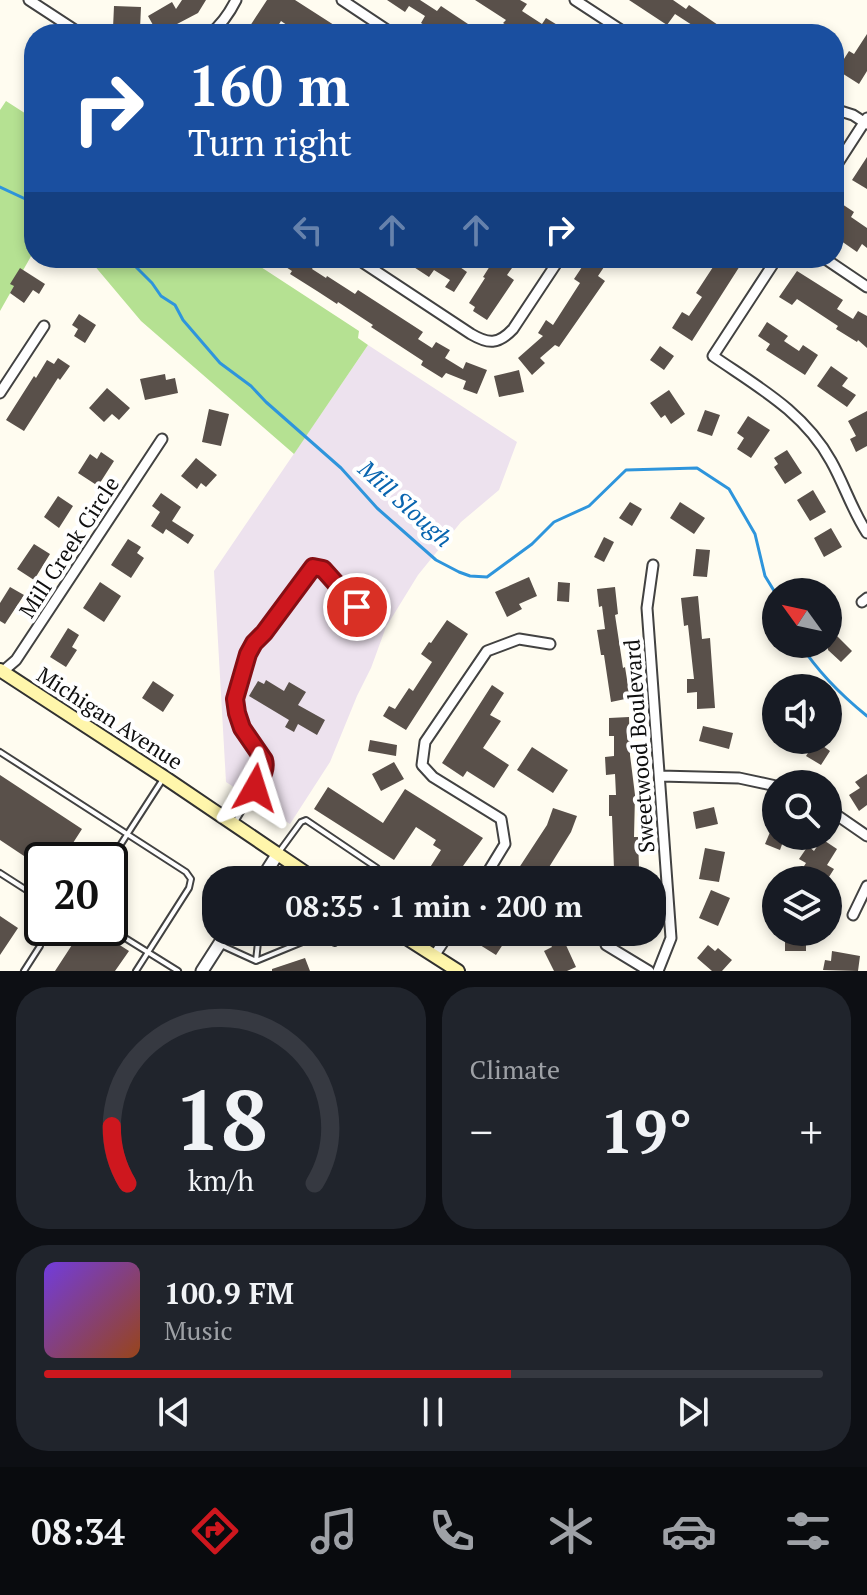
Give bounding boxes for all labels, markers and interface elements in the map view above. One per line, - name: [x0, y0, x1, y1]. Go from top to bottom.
- text: 160 m: [188, 48, 350, 122]
- icon: right: [56, 56, 160, 160]
- text: Turn right: [188, 119, 352, 166]
- icon: left: [286, 208, 330, 252]
- icon: ahead: [370, 208, 414, 252]
- icon: ahead: [454, 208, 498, 252]
- icon: right: [538, 208, 582, 252]
- water label: Mill Slough: [351, 452, 459, 554]
- street label: Mill Creek Circle: [12, 471, 125, 623]
- pin: [323, 573, 391, 641]
- north arrow: [762, 578, 842, 658]
- map controls: [762, 578, 842, 946]
- icon: arrive: [335, 585, 379, 629]
- street label: Sweetwood Boulevard: [617, 638, 660, 854]
- street label: Michigan Avenue: [32, 660, 189, 776]
- button: sound: [762, 674, 842, 754]
- position arrow: [213, 746, 297, 830]
- button: search: [762, 770, 842, 850]
- speed limit sign: 20: [24, 842, 128, 946]
- button: layers: [762, 866, 842, 946]
- text: 08:35 · 1 min · 200 m: [286, 886, 582, 926]
- text: Climate: [470, 1052, 560, 1086]
- text: 18: [174, 1064, 268, 1174]
- text: 19°: [600, 1091, 693, 1170]
- text: −: [470, 1102, 493, 1161]
- text: +: [800, 1102, 823, 1161]
- text: km/h: [188, 1161, 254, 1199]
- text: 100.9 FM: [164, 1273, 294, 1313]
- text: Music: [164, 1313, 233, 1347]
- icon: previous: [152, 1390, 196, 1434]
- icon: pause: [411, 1390, 455, 1434]
- icon: next: [671, 1390, 715, 1434]
- icon: directions: [187, 1503, 243, 1559]
- icon: music: [306, 1503, 362, 1559]
- icon: phone: [424, 1503, 480, 1559]
- icon: climate: [543, 1503, 599, 1559]
- icon: car: [661, 1503, 717, 1559]
- icon: filters: [780, 1503, 836, 1559]
- text: 08:34: [31, 1508, 125, 1555]

